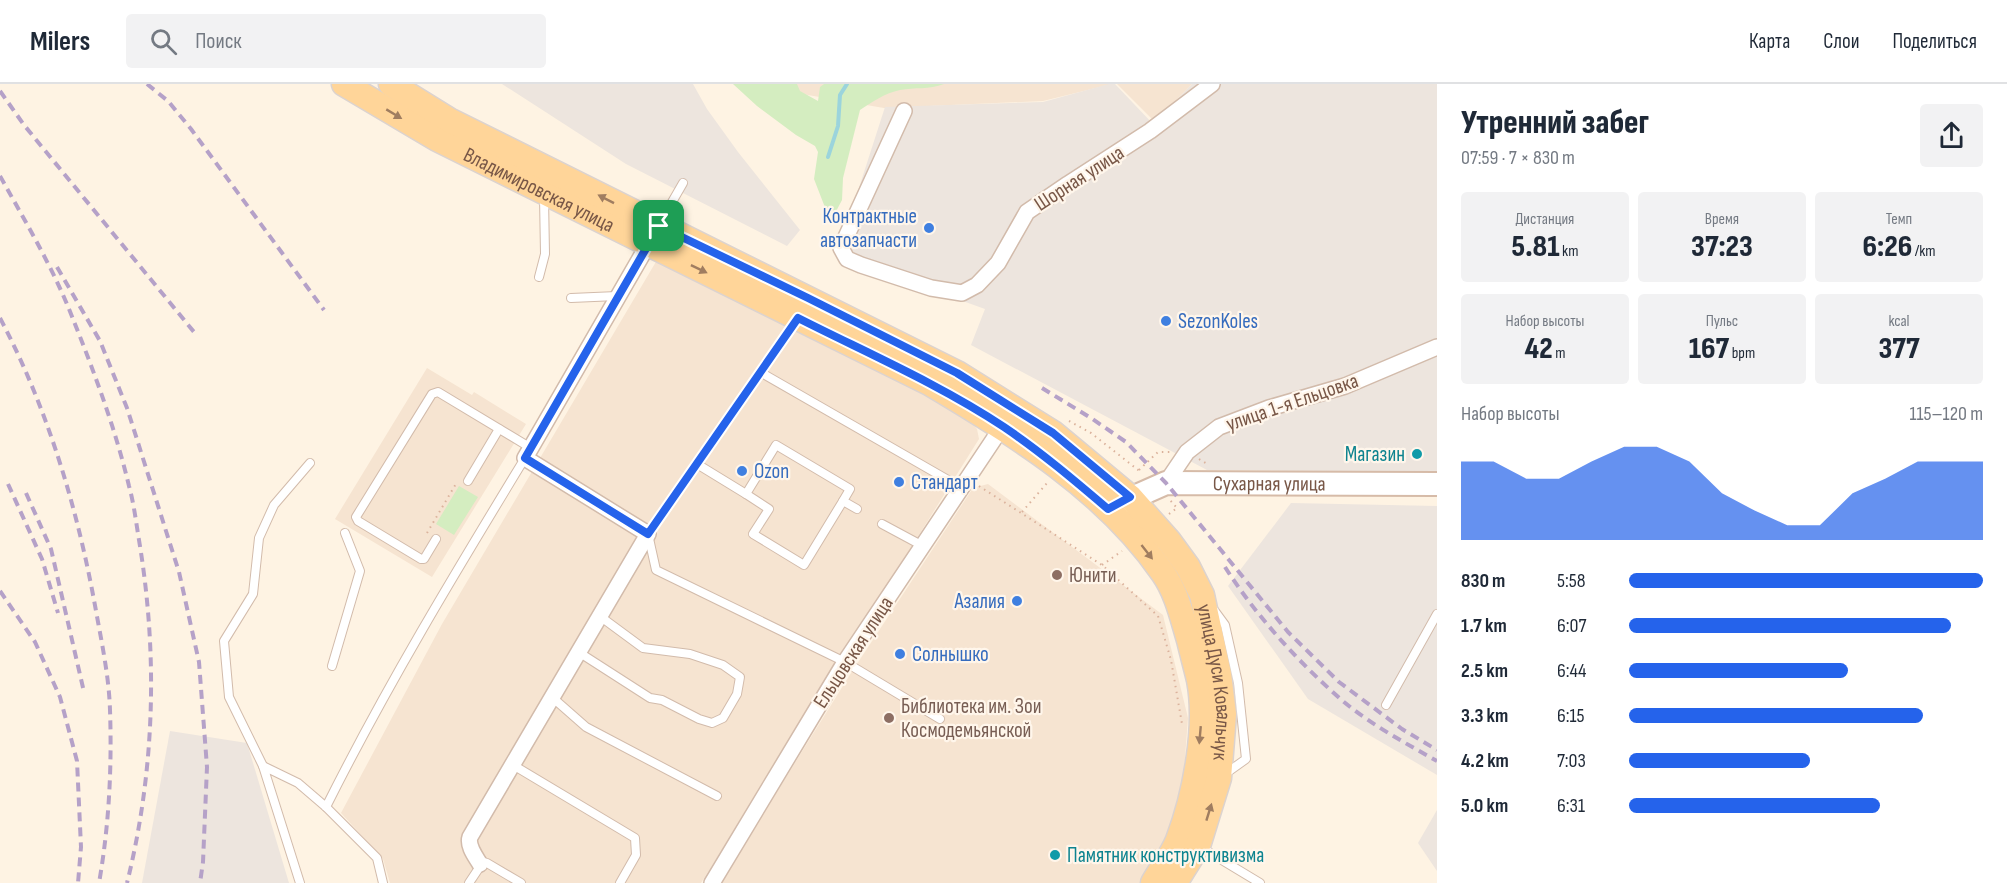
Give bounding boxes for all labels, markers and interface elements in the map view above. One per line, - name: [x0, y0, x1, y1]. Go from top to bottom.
- search box: [126, 14, 546, 68]
- text: Milers: [30, 25, 90, 58]
- icon: search: [147, 25, 180, 58]
- text: Поиск: [195, 28, 242, 55]
- text: Карта: [1749, 29, 1790, 54]
- text: Слои: [1823, 29, 1859, 54]
- text: Поделиться: [1892, 29, 1977, 54]
- text: Утренний забег: [1461, 103, 1649, 143]
- button: share: [1920, 104, 1983, 167]
- one-way arrow: [386, 108, 402, 119]
- street label: Шорная улица: [1030, 140, 1129, 217]
- street label: Владимировская улица: [459, 142, 618, 238]
- text: 07:59 · 7 × 830 m: [1461, 146, 1575, 170]
- one-way arrow: [598, 194, 615, 204]
- pin: [633, 200, 684, 251]
- place label: Контрактные автозапчасти: [820, 204, 917, 253]
- icon: arrive: [642, 209, 675, 242]
- text: Дистанция: [1516, 210, 1574, 229]
- text: Время: [1705, 210, 1739, 229]
- text: Темп: [1886, 210, 1912, 229]
- marker: Контрактные автозапчасти: [922, 221, 936, 235]
- text: 5.81: [1512, 229, 1559, 265]
- text: 37:23: [1691, 229, 1753, 265]
- text: 6:26: [1862, 229, 1912, 265]
- text: km: [1559, 242, 1578, 261]
- text: /km: [1912, 242, 1936, 261]
- one-way arrow: [690, 265, 707, 274]
- place label: SezonKoles: [1178, 309, 1258, 334]
- text: Набор высоты: [1506, 312, 1584, 331]
- text: Пульс: [1706, 312, 1738, 331]
- text: kcal: [1888, 312, 1910, 331]
- marker: SezonKoles: [1159, 314, 1173, 328]
- text: 42: [1525, 331, 1553, 367]
- text: 167: [1689, 331, 1729, 367]
- text: 377: [1878, 331, 1920, 367]
- text: m: [1553, 344, 1565, 363]
- text: bpm: [1729, 344, 1755, 363]
- street label: улица 1-я Ельцовка: [1223, 368, 1361, 437]
- text: Набор высоты: [1461, 402, 1560, 426]
- text: 115–120 m: [1909, 402, 1983, 426]
- place label: Магазин: [1345, 442, 1405, 467]
- marker: Магазин: [1410, 447, 1424, 461]
- place label: Ozon: [754, 459, 789, 484]
- marker: Ozon: [735, 464, 749, 478]
- place label: Стандарт: [911, 470, 978, 495]
- street label: Сухарная улица: [1213, 471, 1326, 497]
- marker: Стандарт: [892, 475, 906, 489]
- one-way arrow: [1140, 545, 1152, 560]
- place label: Юнити: [1069, 563, 1116, 588]
- marker: Юнити: [1050, 568, 1064, 582]
- text: 830 m: [1461, 569, 1505, 593]
- text: 5:58: [1557, 569, 1586, 593]
- place label: Азалия: [954, 589, 1005, 614]
- street label: Ельцовская улица: [808, 592, 899, 713]
- marker: Азалия: [1010, 594, 1024, 608]
- street label: улица Дуси Ковальчук: [1191, 602, 1236, 761]
- text: 1.7 km: [1461, 614, 1507, 638]
- text: 6:07: [1557, 614, 1586, 638]
- place label: Солнышко: [912, 642, 989, 667]
- marker: Солнышко: [893, 647, 907, 661]
- text: 2.5 km: [1461, 659, 1508, 683]
- text: 6:44: [1557, 659, 1586, 683]
- place label: Библиотека им. Зои Космодемьянской: [901, 694, 1041, 743]
- text: 3.3 km: [1461, 704, 1508, 728]
- text: 6:15: [1557, 704, 1585, 728]
- marker: Библиотека им. Зои Космодемьянской: [882, 711, 896, 725]
- one-way arrow: [1196, 726, 1205, 745]
- text: 4.2 km: [1461, 749, 1509, 773]
- text: 7:03: [1557, 749, 1586, 773]
- text: 5.0 km: [1461, 794, 1508, 818]
- text: 6:31: [1557, 794, 1585, 818]
- one-way arrow: [1204, 803, 1214, 821]
- place label: Памятник конструктивизма: [1067, 843, 1264, 868]
- marker: Памятник конструктивизма: [1048, 848, 1062, 862]

